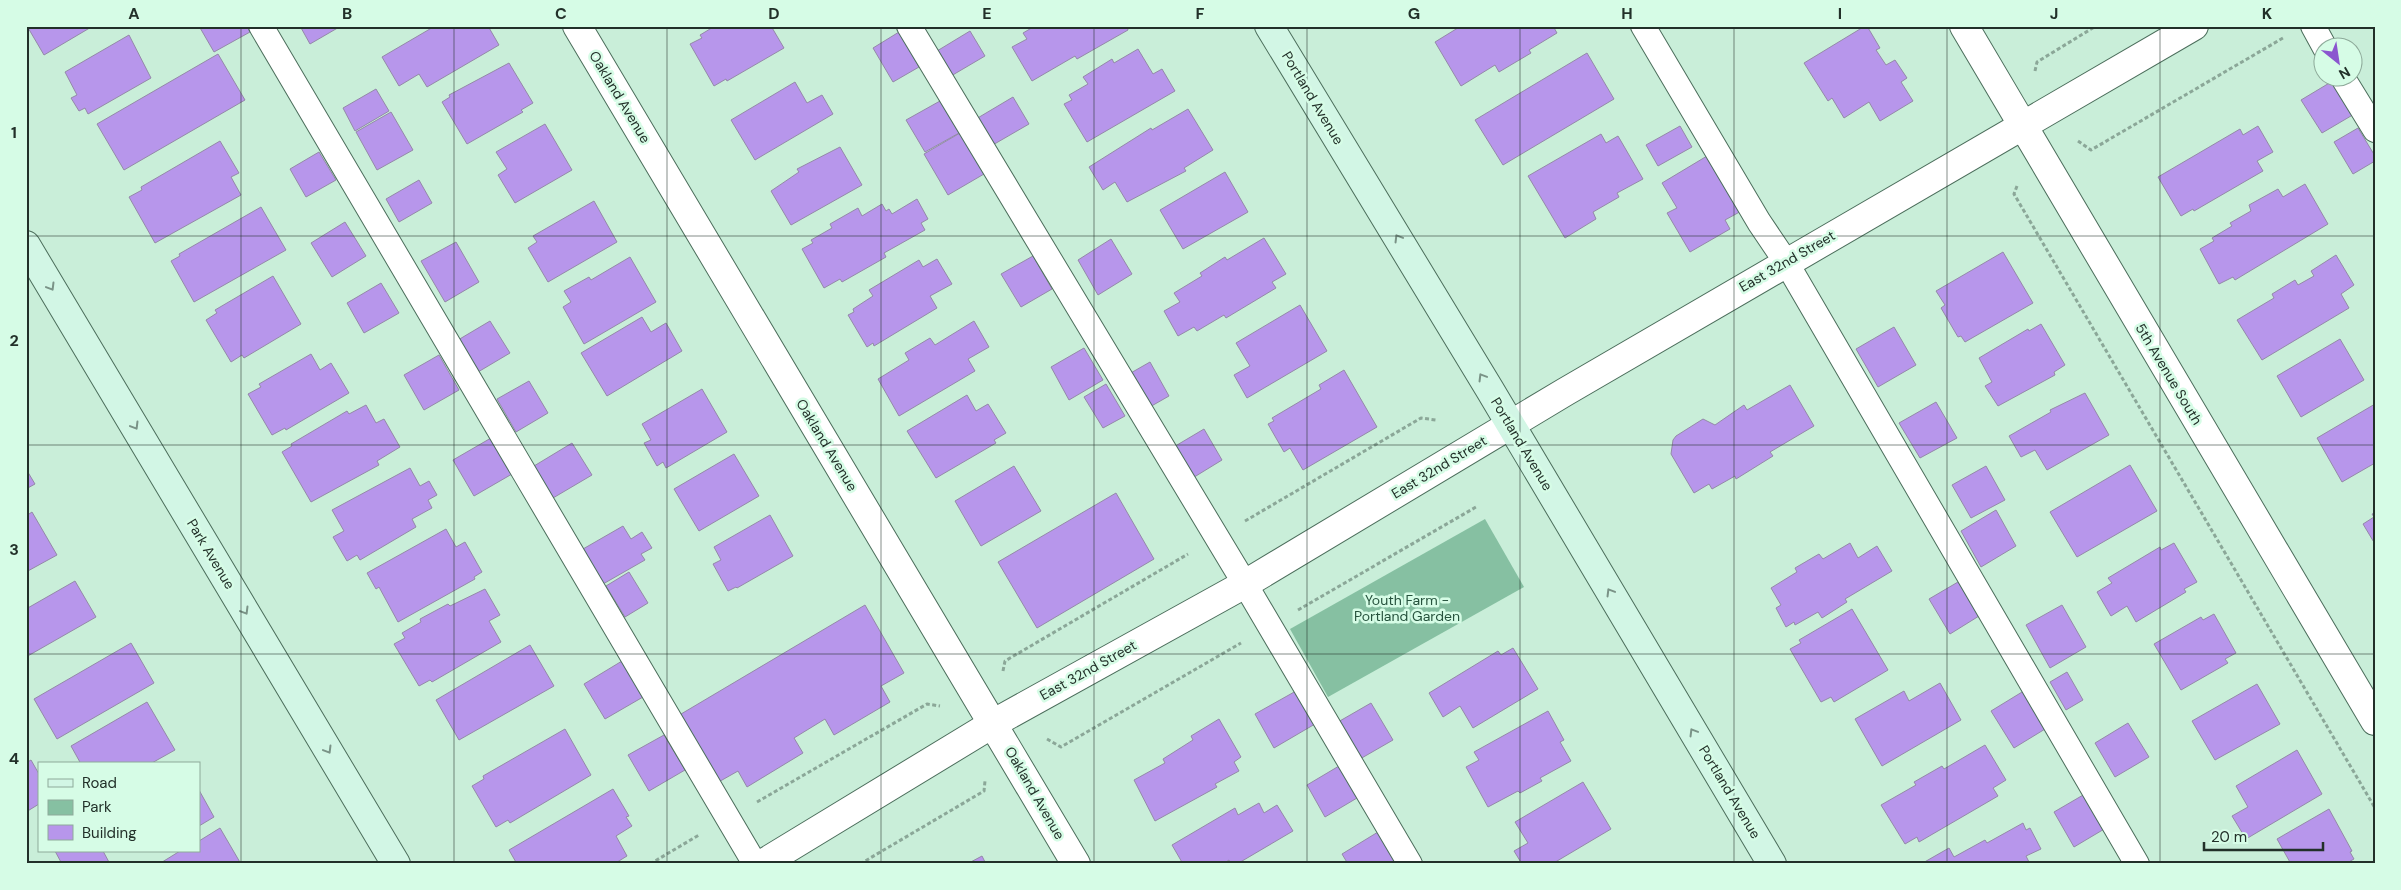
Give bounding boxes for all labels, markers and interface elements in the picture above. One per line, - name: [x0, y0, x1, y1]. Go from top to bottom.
- text: A: [128, 3, 140, 24]
- text: B: [342, 3, 352, 24]
- text: C: [555, 3, 567, 24]
- text: D: [768, 3, 780, 24]
- text: E: [982, 3, 992, 24]
- text: F: [1196, 3, 1205, 24]
- text: G: [1408, 3, 1420, 24]
- text: H: [1621, 3, 1633, 24]
- text: I: [1838, 3, 1842, 24]
- text: J: [2050, 3, 2058, 24]
- text: K: [2262, 3, 2273, 24]
- north arrow: [2314, 38, 2364, 88]
- street label: Oakland Avenue: [585, 48, 655, 146]
- street label: Portland Avenue: [1278, 48, 1348, 148]
- text: N: [2336, 63, 2353, 84]
- text: 1: [11, 122, 17, 143]
- street label: East 32nd Street: [1736, 226, 1838, 296]
- one-way arrow: [1395, 235, 1405, 244]
- one-way arrow: [45, 281, 55, 290]
- street label: 5th Avenue South: [2132, 320, 2206, 428]
- text: 2: [9, 330, 19, 351]
- one-way arrow: [1479, 374, 1489, 383]
- street label: Portland Avenue: [1487, 394, 1557, 494]
- street label: Oakland Avenue: [792, 396, 862, 494]
- one-way arrow: [128, 421, 138, 430]
- street label: East 32nd Street: [1388, 431, 1490, 503]
- street label: Park Avenue: [183, 516, 239, 593]
- text: 3: [9, 539, 19, 560]
- one-way arrow: [1607, 589, 1617, 598]
- park label: Youth Farm - Portland Garden: [1354, 591, 1460, 625]
- one-way arrow: [238, 605, 248, 614]
- street label: East 32nd Street: [1036, 636, 1140, 704]
- one-way arrow: [1690, 728, 1700, 737]
- street label: Portland Avenue: [1695, 742, 1765, 842]
- street label: Oakland Avenue: [1001, 743, 1069, 843]
- one-way arrow: [322, 745, 332, 754]
- text: 4: [9, 748, 19, 769]
- legend: [38, 762, 200, 852]
- text: Road: [82, 773, 117, 793]
- text: Park: [82, 797, 112, 817]
- scale bar: [2204, 820, 2322, 852]
- text: Building: [82, 823, 137, 843]
- text: 20 m: [2211, 827, 2247, 847]

